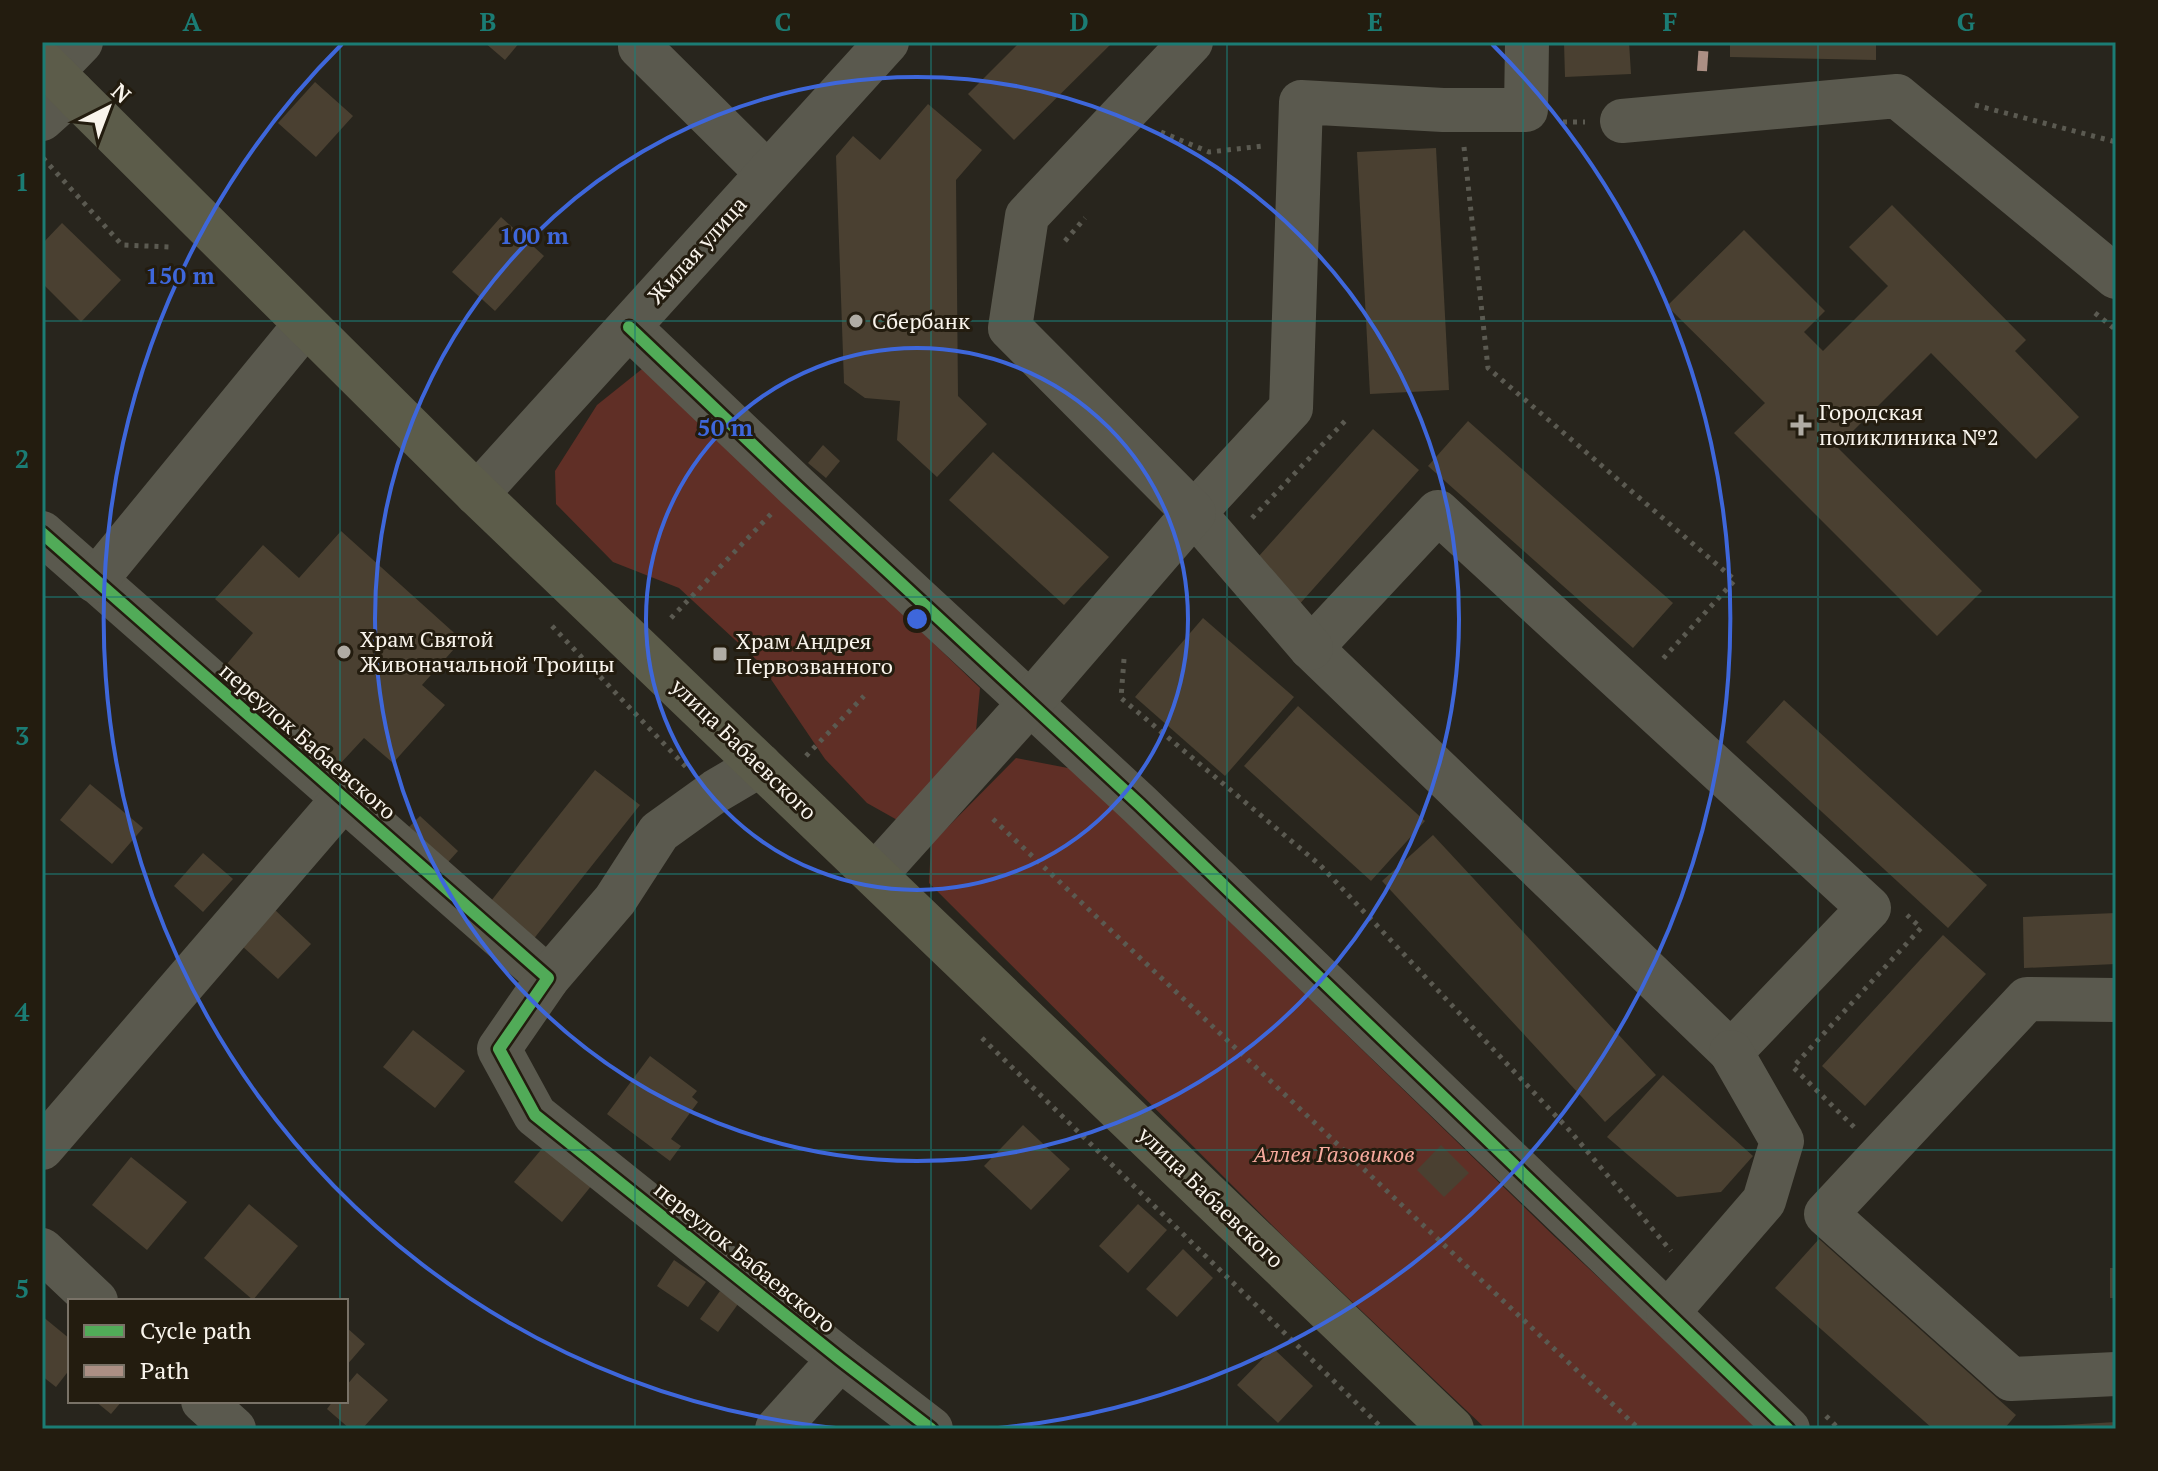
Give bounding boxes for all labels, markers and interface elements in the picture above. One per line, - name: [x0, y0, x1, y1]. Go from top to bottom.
- text: A: [183, 4, 202, 38]
- text: B: [480, 4, 496, 38]
- text: C: [775, 4, 791, 38]
- text: D: [1069, 4, 1089, 38]
- text: E: [1367, 4, 1383, 38]
- text: F: [1663, 4, 1678, 38]
- text: G: [1957, 4, 1976, 38]
- north arrow: [68, 68, 148, 148]
- text: N: [106, 76, 138, 109]
- text: 1: [15, 164, 29, 198]
- street label: Жилая улица: [641, 190, 753, 310]
- text: 100 m: [499, 219, 569, 251]
- text: 150 m: [145, 259, 215, 291]
- place label: Сбербанк: [872, 306, 970, 335]
- marker: Сбербанк: [847, 312, 865, 330]
- place label: Городская поликлиника №2: [1819, 397, 1999, 451]
- text: 50 m: [697, 411, 753, 443]
- marker: Городская поликлиника №2: [1790, 414, 1812, 436]
- text: 2: [15, 441, 29, 475]
- centre of rings: [903, 605, 931, 633]
- place label: Храм Святой Живоначальной Троицы: [360, 624, 615, 678]
- place label: Храм Андрея Первозванного: [736, 626, 893, 680]
- marker: Храм Святой Живоначальной Троицы: [335, 643, 353, 661]
- marker: Храм Андрея Первозванного: [711, 645, 729, 663]
- street label: переулок Бабаевского: [214, 656, 403, 825]
- street label: улица Бабаевского: [665, 671, 823, 826]
- text: 3: [15, 718, 29, 752]
- text: 4: [15, 994, 30, 1028]
- street label: улица Бабаевского: [1132, 1119, 1290, 1274]
- park label: Аллея Газовиков: [1251, 1139, 1415, 1168]
- street label: переулок Бабаевского: [649, 1174, 842, 1339]
- text: 5: [15, 1271, 29, 1305]
- legend: [68, 1299, 348, 1403]
- text: Cycle path: [140, 1314, 251, 1346]
- text: Path: [140, 1354, 189, 1386]

